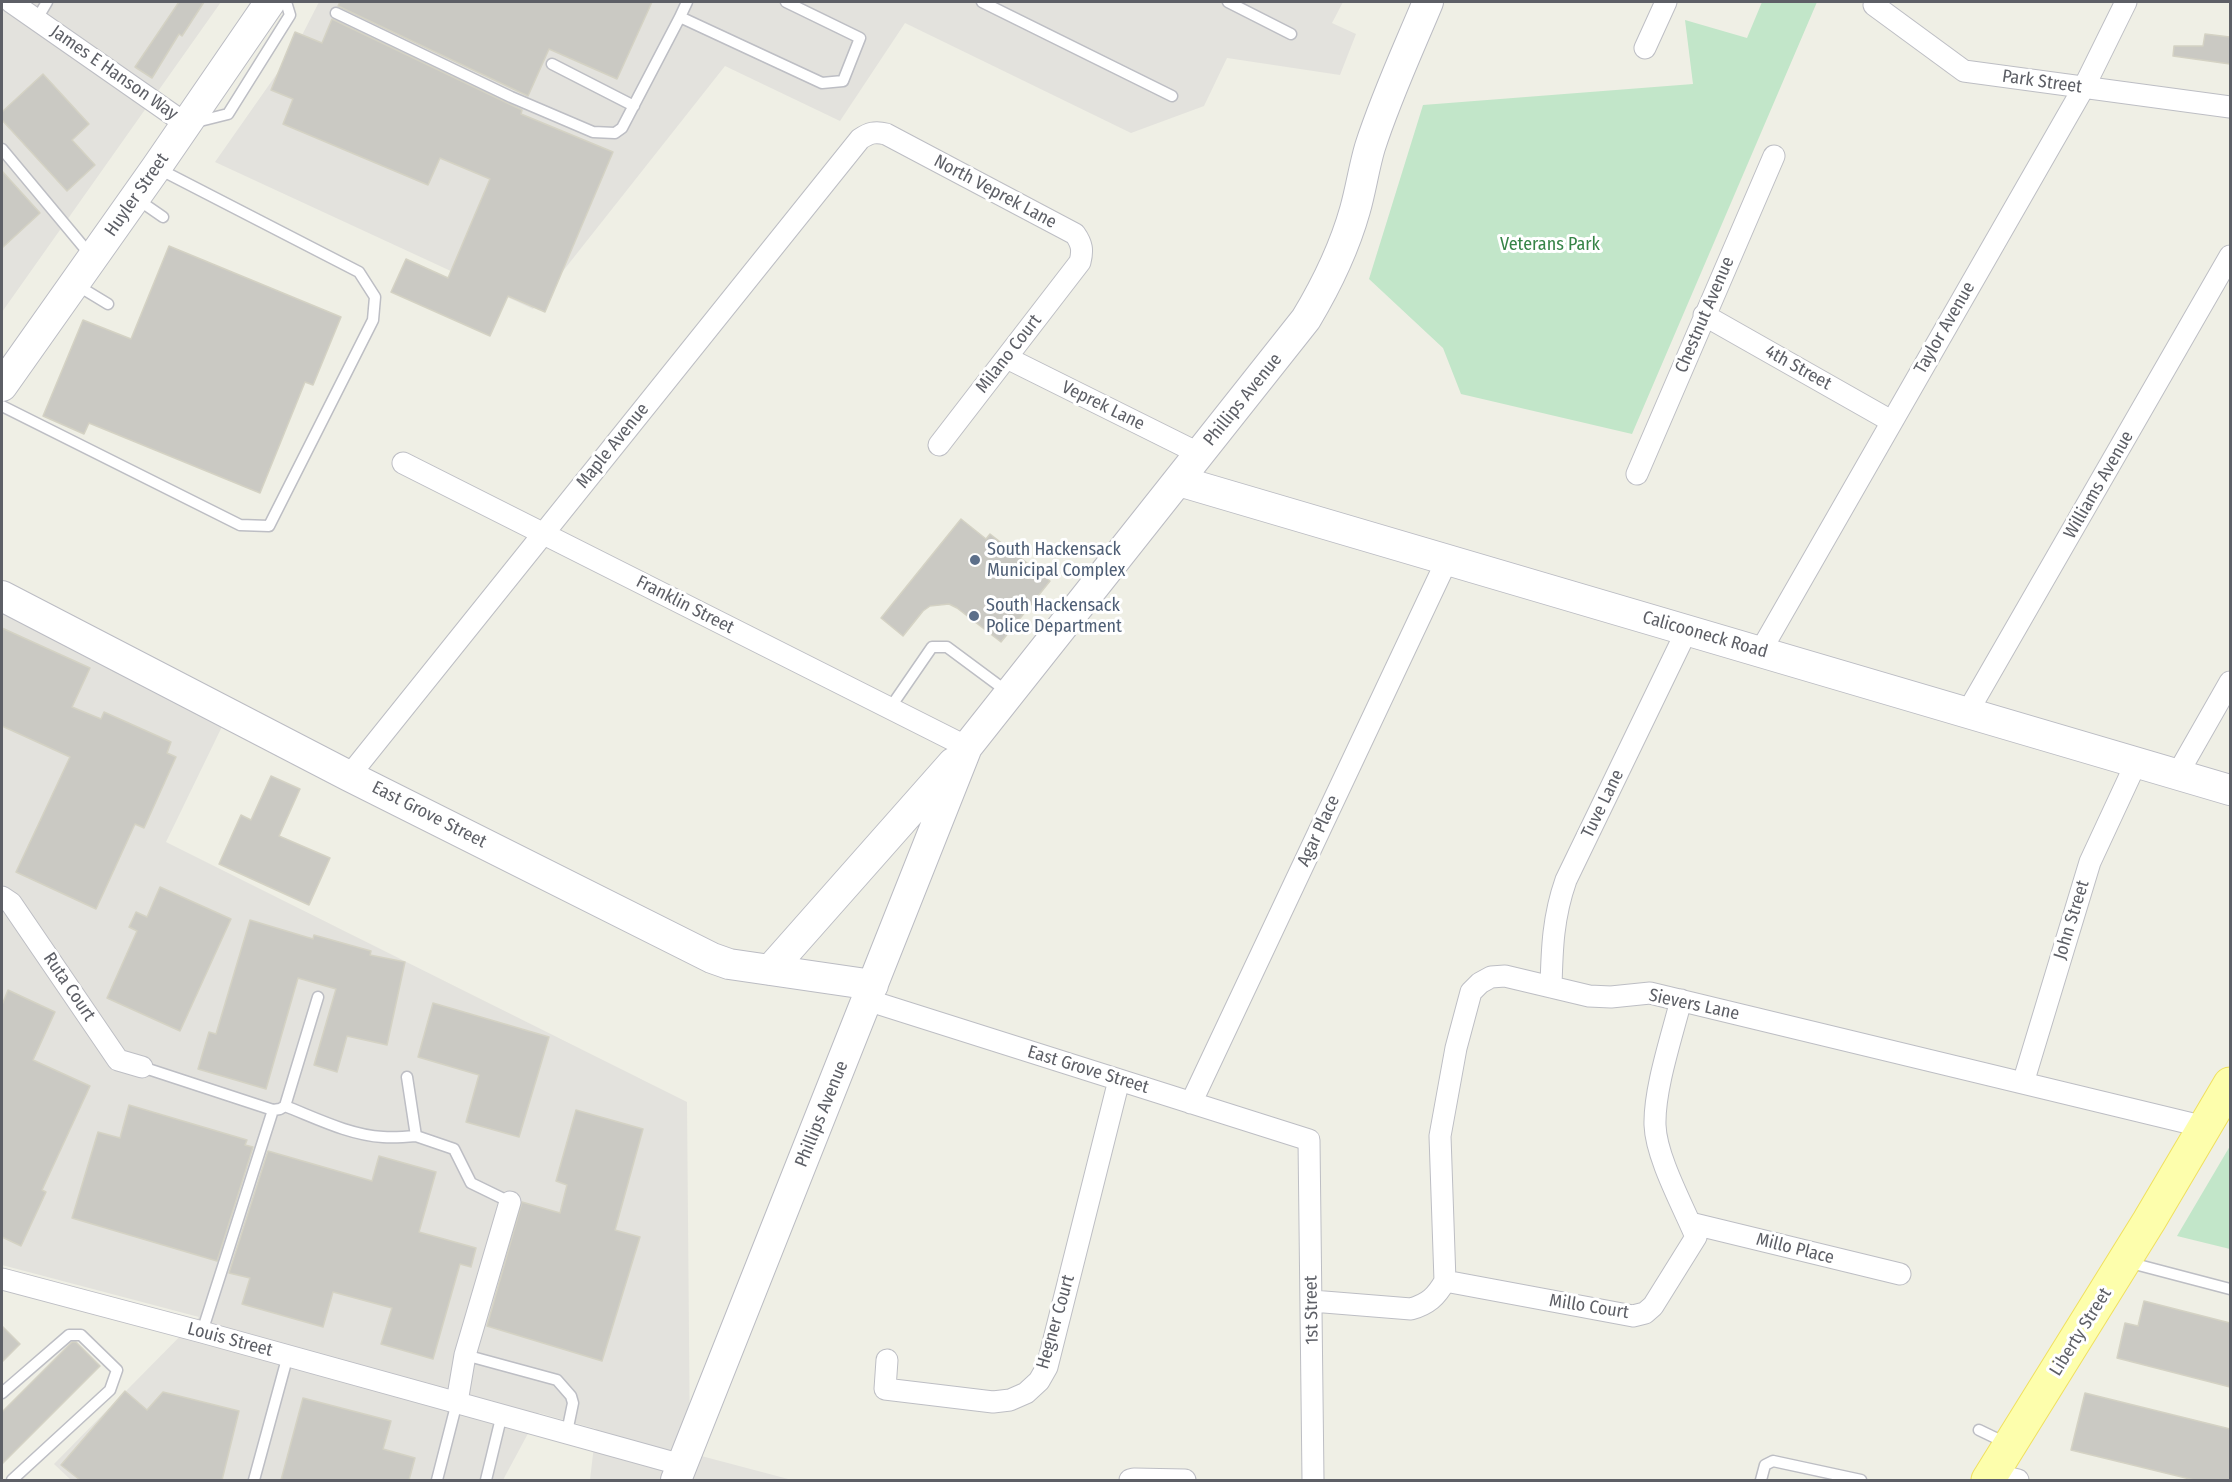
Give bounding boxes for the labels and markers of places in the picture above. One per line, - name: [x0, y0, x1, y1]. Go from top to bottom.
- place label: South Hackensack Municipal Complex: [987, 539, 1125, 582]
- marker: South Hackensack Municipal Complex: [968, 553, 982, 567]
- place label: South Hackensack Police Department: [986, 595, 1122, 638]
- marker: South Hackensack Police Department: [967, 609, 981, 623]

